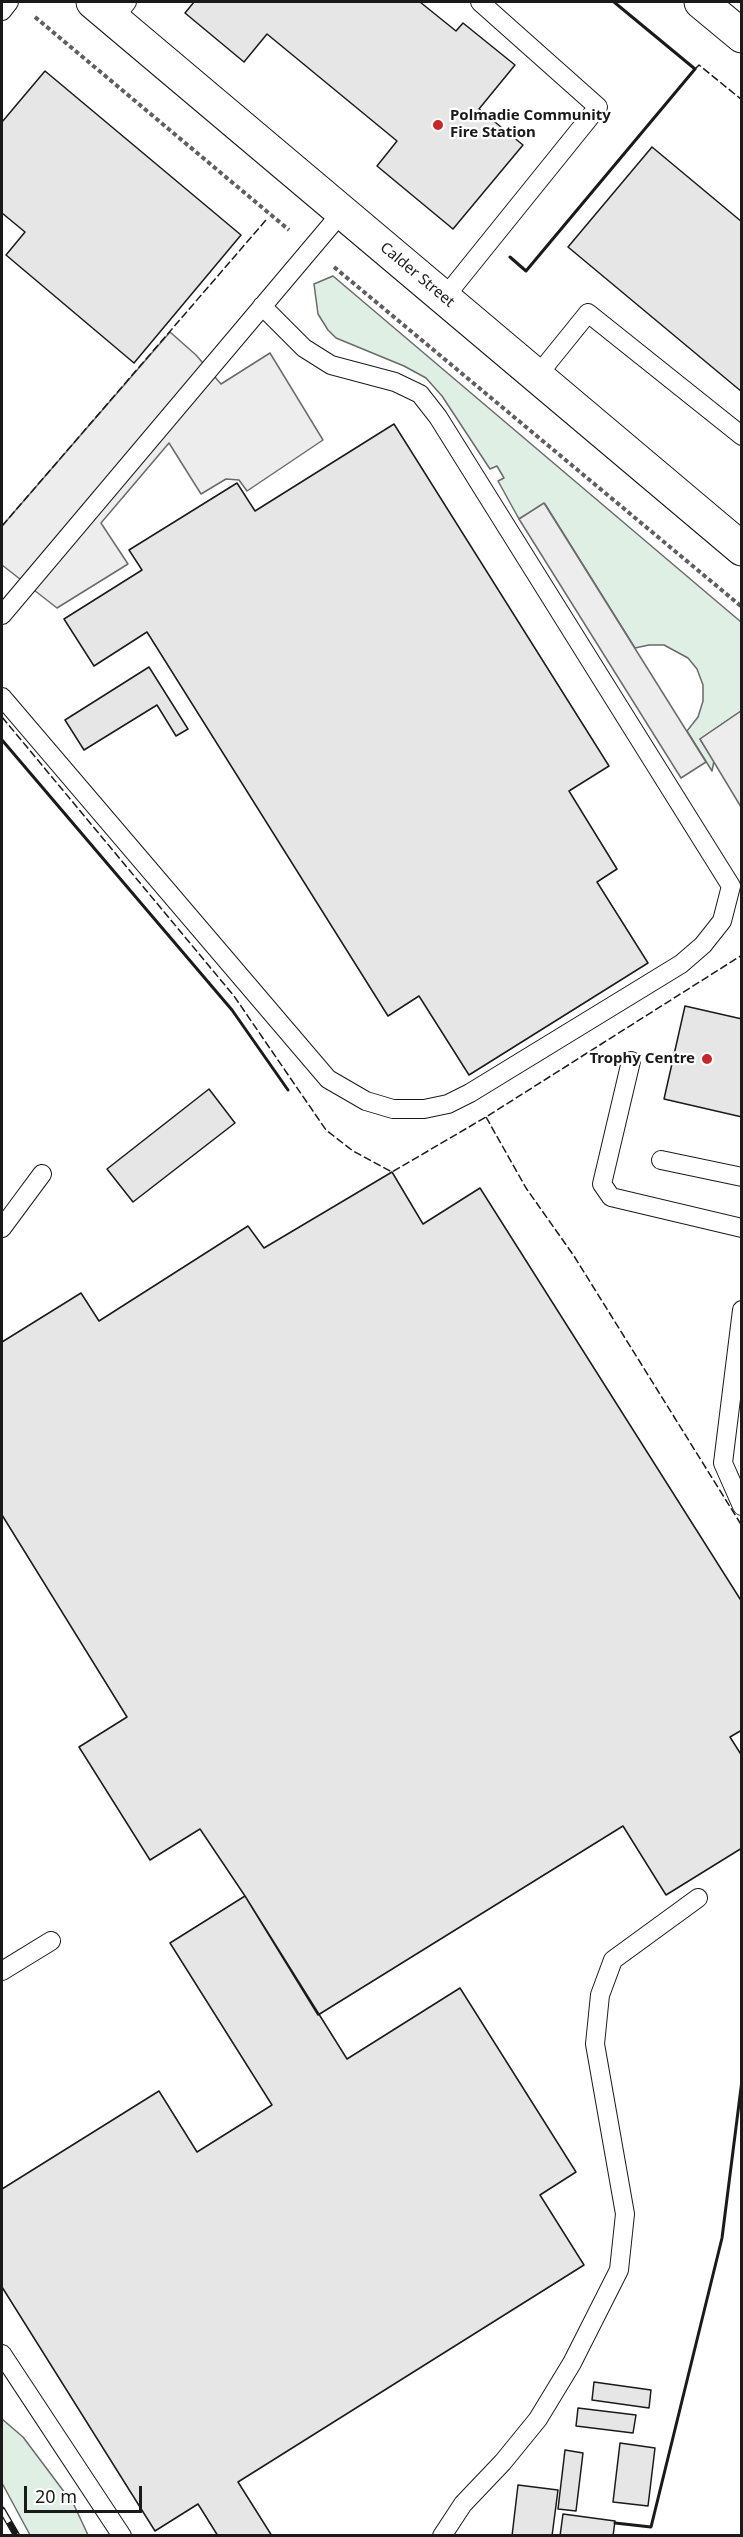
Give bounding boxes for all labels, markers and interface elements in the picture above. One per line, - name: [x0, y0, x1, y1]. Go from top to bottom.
- place label: Polmadie Community Fire Station: [450, 107, 611, 142]
- marker: Polmadie Community Fire Station: [431, 118, 445, 132]
- street label: Calder Street: [376, 239, 458, 311]
- place label: Trophy Centre: [589, 1050, 695, 1068]
- marker: Trophy Centre: [700, 1052, 714, 1066]
- scale bar: [27, 2474, 146, 2512]
- text: 20 m: [35, 2484, 77, 2508]

